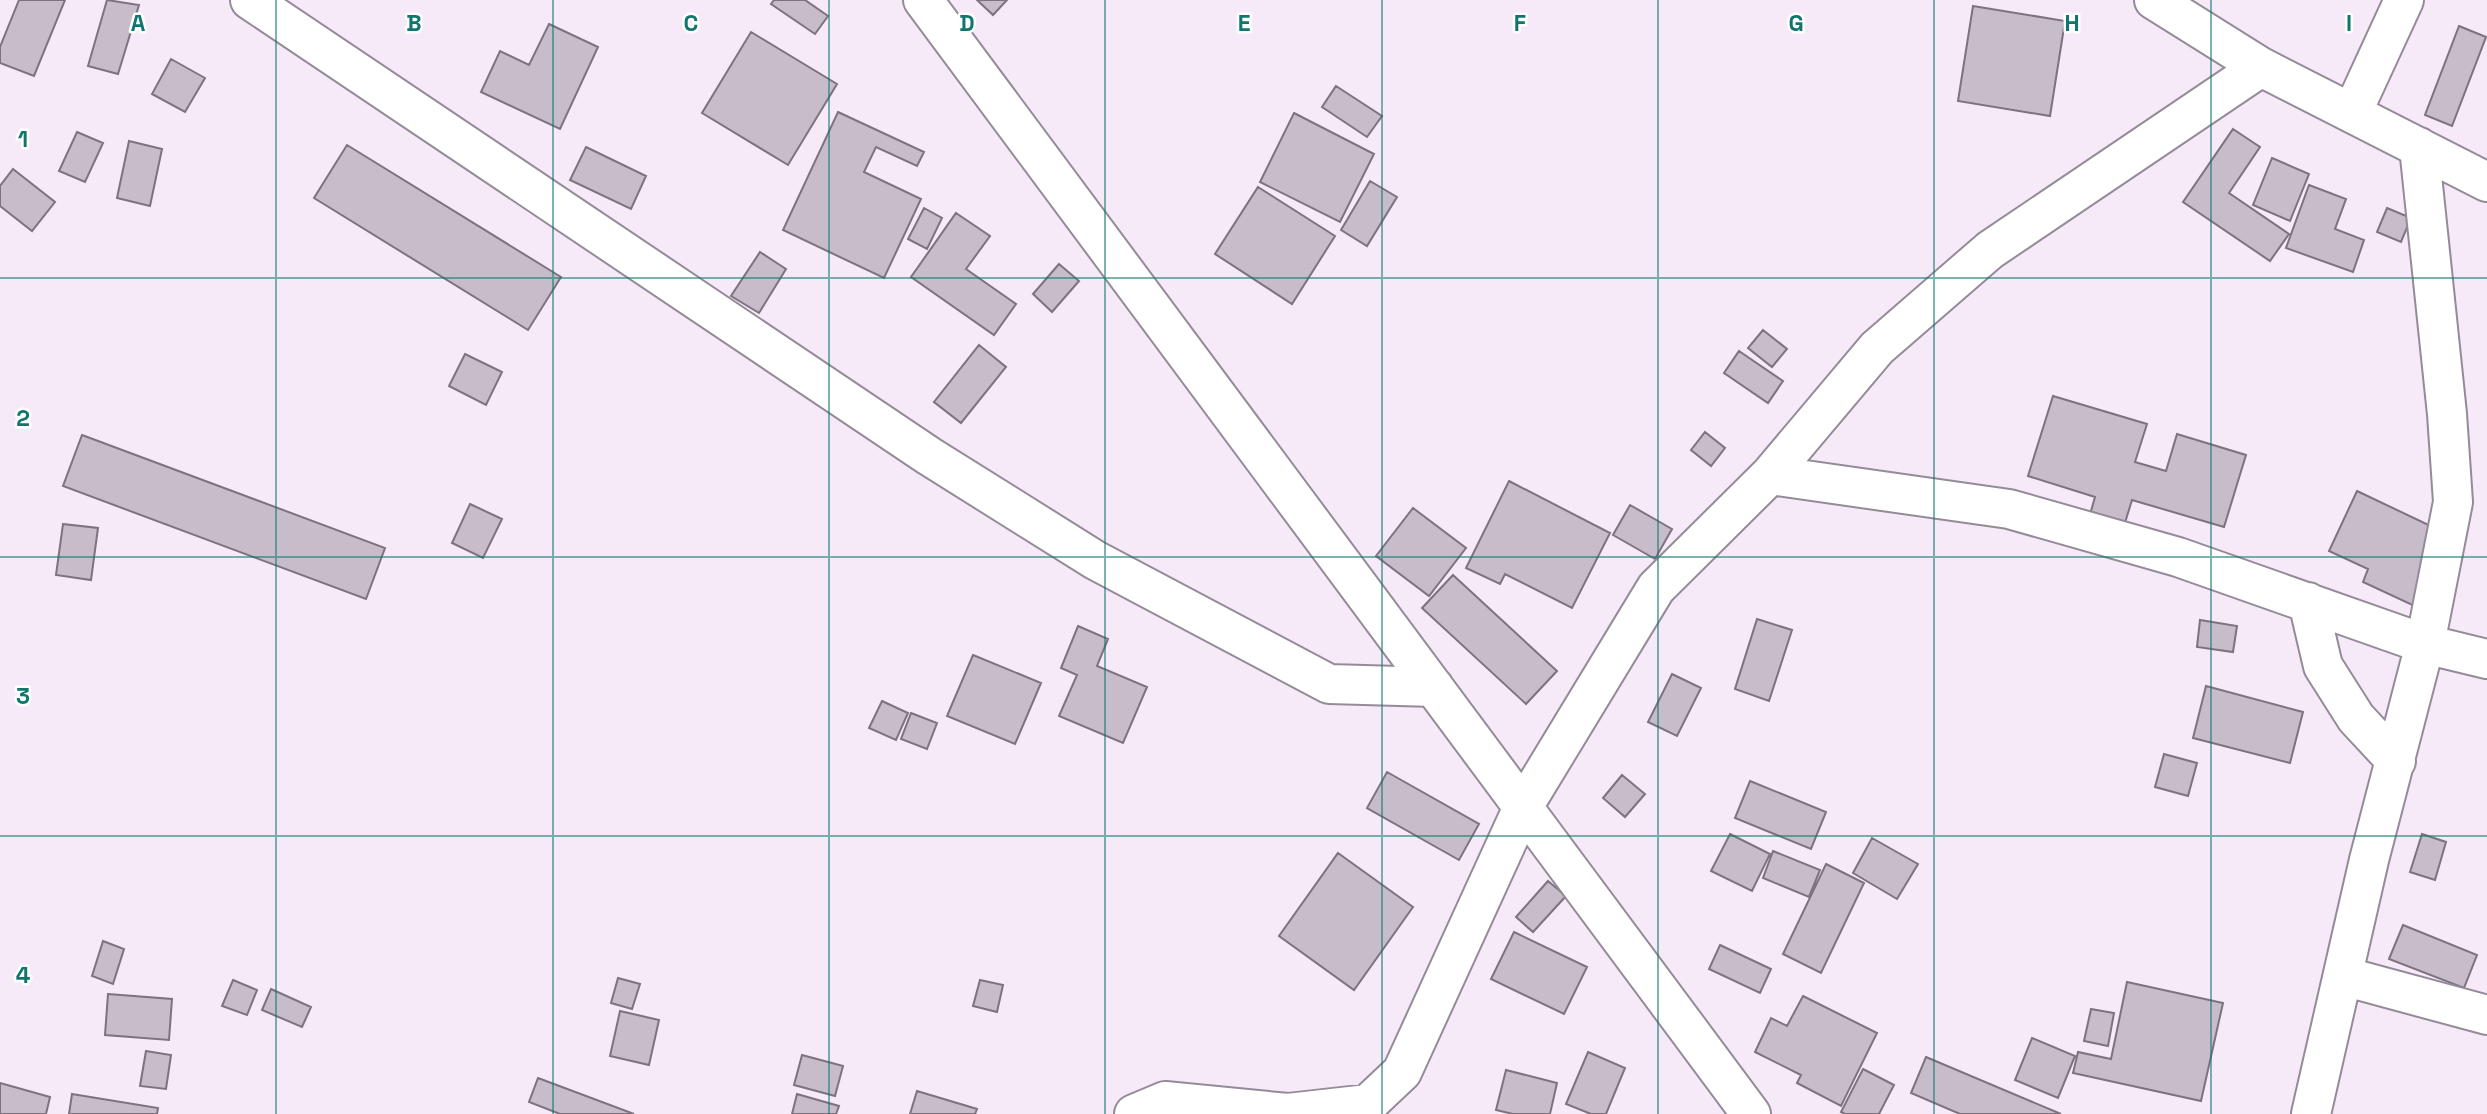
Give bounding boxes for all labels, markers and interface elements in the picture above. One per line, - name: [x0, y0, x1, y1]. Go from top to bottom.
- text: A: [131, 8, 146, 38]
- text: B: [406, 8, 422, 38]
- text: C: [684, 8, 698, 38]
- text: D: [959, 8, 975, 38]
- text: E: [1238, 8, 1250, 38]
- text: F: [1514, 8, 1526, 38]
- text: G: [1788, 8, 1804, 38]
- text: H: [2064, 8, 2080, 38]
- text: I: [2346, 8, 2352, 38]
- text: 1: [18, 124, 28, 154]
- text: 2: [16, 403, 30, 433]
- text: 3: [16, 681, 30, 711]
- text: 4: [16, 960, 31, 990]

